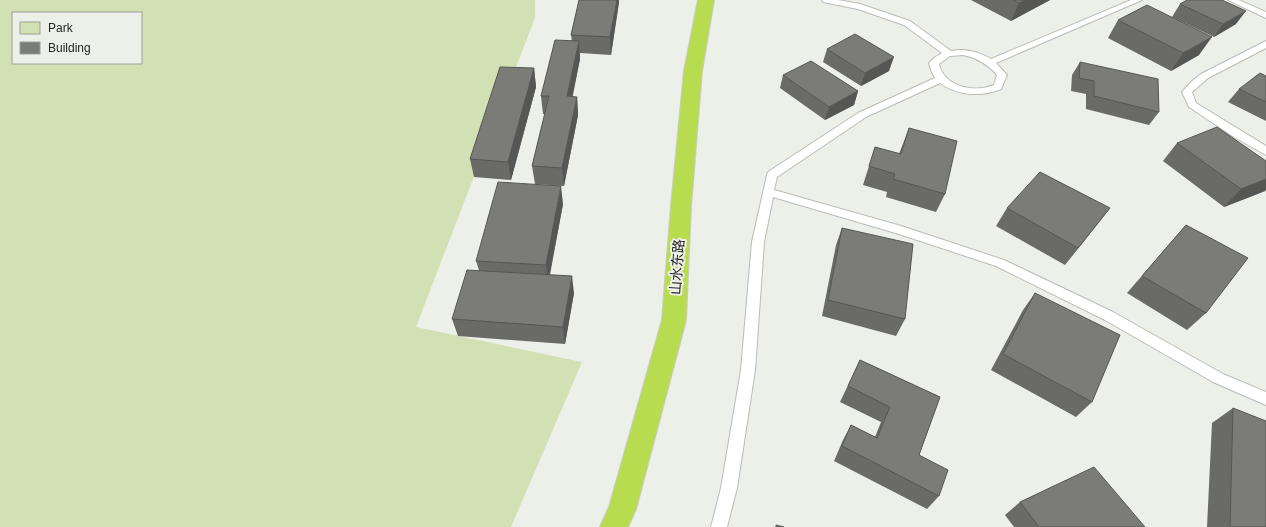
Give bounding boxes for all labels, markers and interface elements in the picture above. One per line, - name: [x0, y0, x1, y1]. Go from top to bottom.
- legend: [12, 12, 142, 64]
- text: Park: [48, 21, 74, 35]
- text: Building: [48, 41, 91, 55]
- street label: 山水东路: [667, 239, 687, 295]

